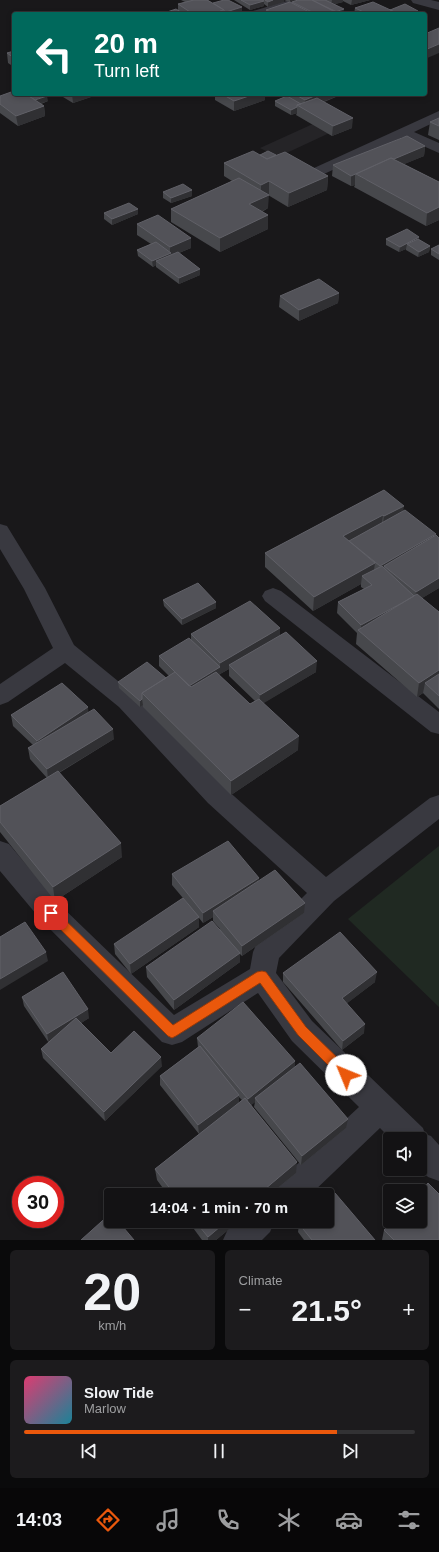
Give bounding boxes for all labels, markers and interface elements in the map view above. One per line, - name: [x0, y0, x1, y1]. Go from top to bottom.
- icon: left: [28, 28, 80, 80]
- text: 20 m: [94, 28, 158, 59]
- text: Turn left: [94, 61, 159, 81]
- pin: [34, 896, 68, 930]
- icon: arrive: [40, 902, 62, 924]
- position arrow: [325, 1054, 367, 1096]
- map controls: [383, 1132, 427, 1228]
- button: sound: [383, 1132, 427, 1176]
- speed limit sign: 30: [12, 1176, 64, 1228]
- button: layers: [383, 1184, 427, 1228]
- text: 14:04 · 1 min · 70 m: [150, 1199, 288, 1216]
- text: 20: [83, 1263, 141, 1321]
- text: Climate: [239, 1273, 283, 1288]
- text: 21.5°: [292, 1294, 362, 1327]
- text: −: [239, 1297, 251, 1322]
- text: +: [402, 1297, 415, 1322]
- text: km/h: [98, 1318, 126, 1333]
- text: Slow Tide: [84, 1384, 154, 1401]
- text: Marlow: [84, 1401, 126, 1416]
- icon: previous: [78, 1440, 100, 1462]
- icon: pause: [208, 1440, 230, 1462]
- icon: next: [339, 1440, 361, 1462]
- icon: directions: [94, 1506, 122, 1534]
- icon: music: [154, 1506, 182, 1534]
- icon: phone: [214, 1506, 242, 1534]
- icon: climate: [275, 1506, 303, 1534]
- icon: car: [335, 1506, 363, 1534]
- icon: filters: [395, 1506, 423, 1534]
- text: 14:03: [16, 1510, 62, 1530]

